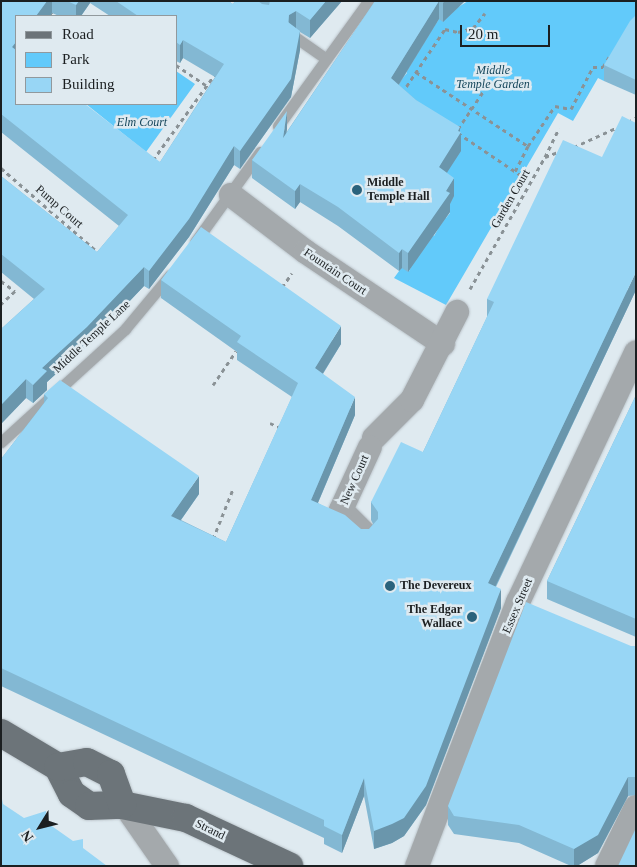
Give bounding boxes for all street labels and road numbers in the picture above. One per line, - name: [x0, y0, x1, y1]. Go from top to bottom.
- street label: Garden Court: [488, 167, 534, 231]
- street label: Pump Court: [32, 182, 86, 232]
- street label: Fountain Court: [301, 246, 369, 298]
- street label: Middle Temple Lane: [50, 297, 134, 377]
- street label: New Court: [338, 453, 372, 507]
- street label: Essex Street: [500, 576, 536, 636]
- street label: Strand: [193, 817, 227, 843]

